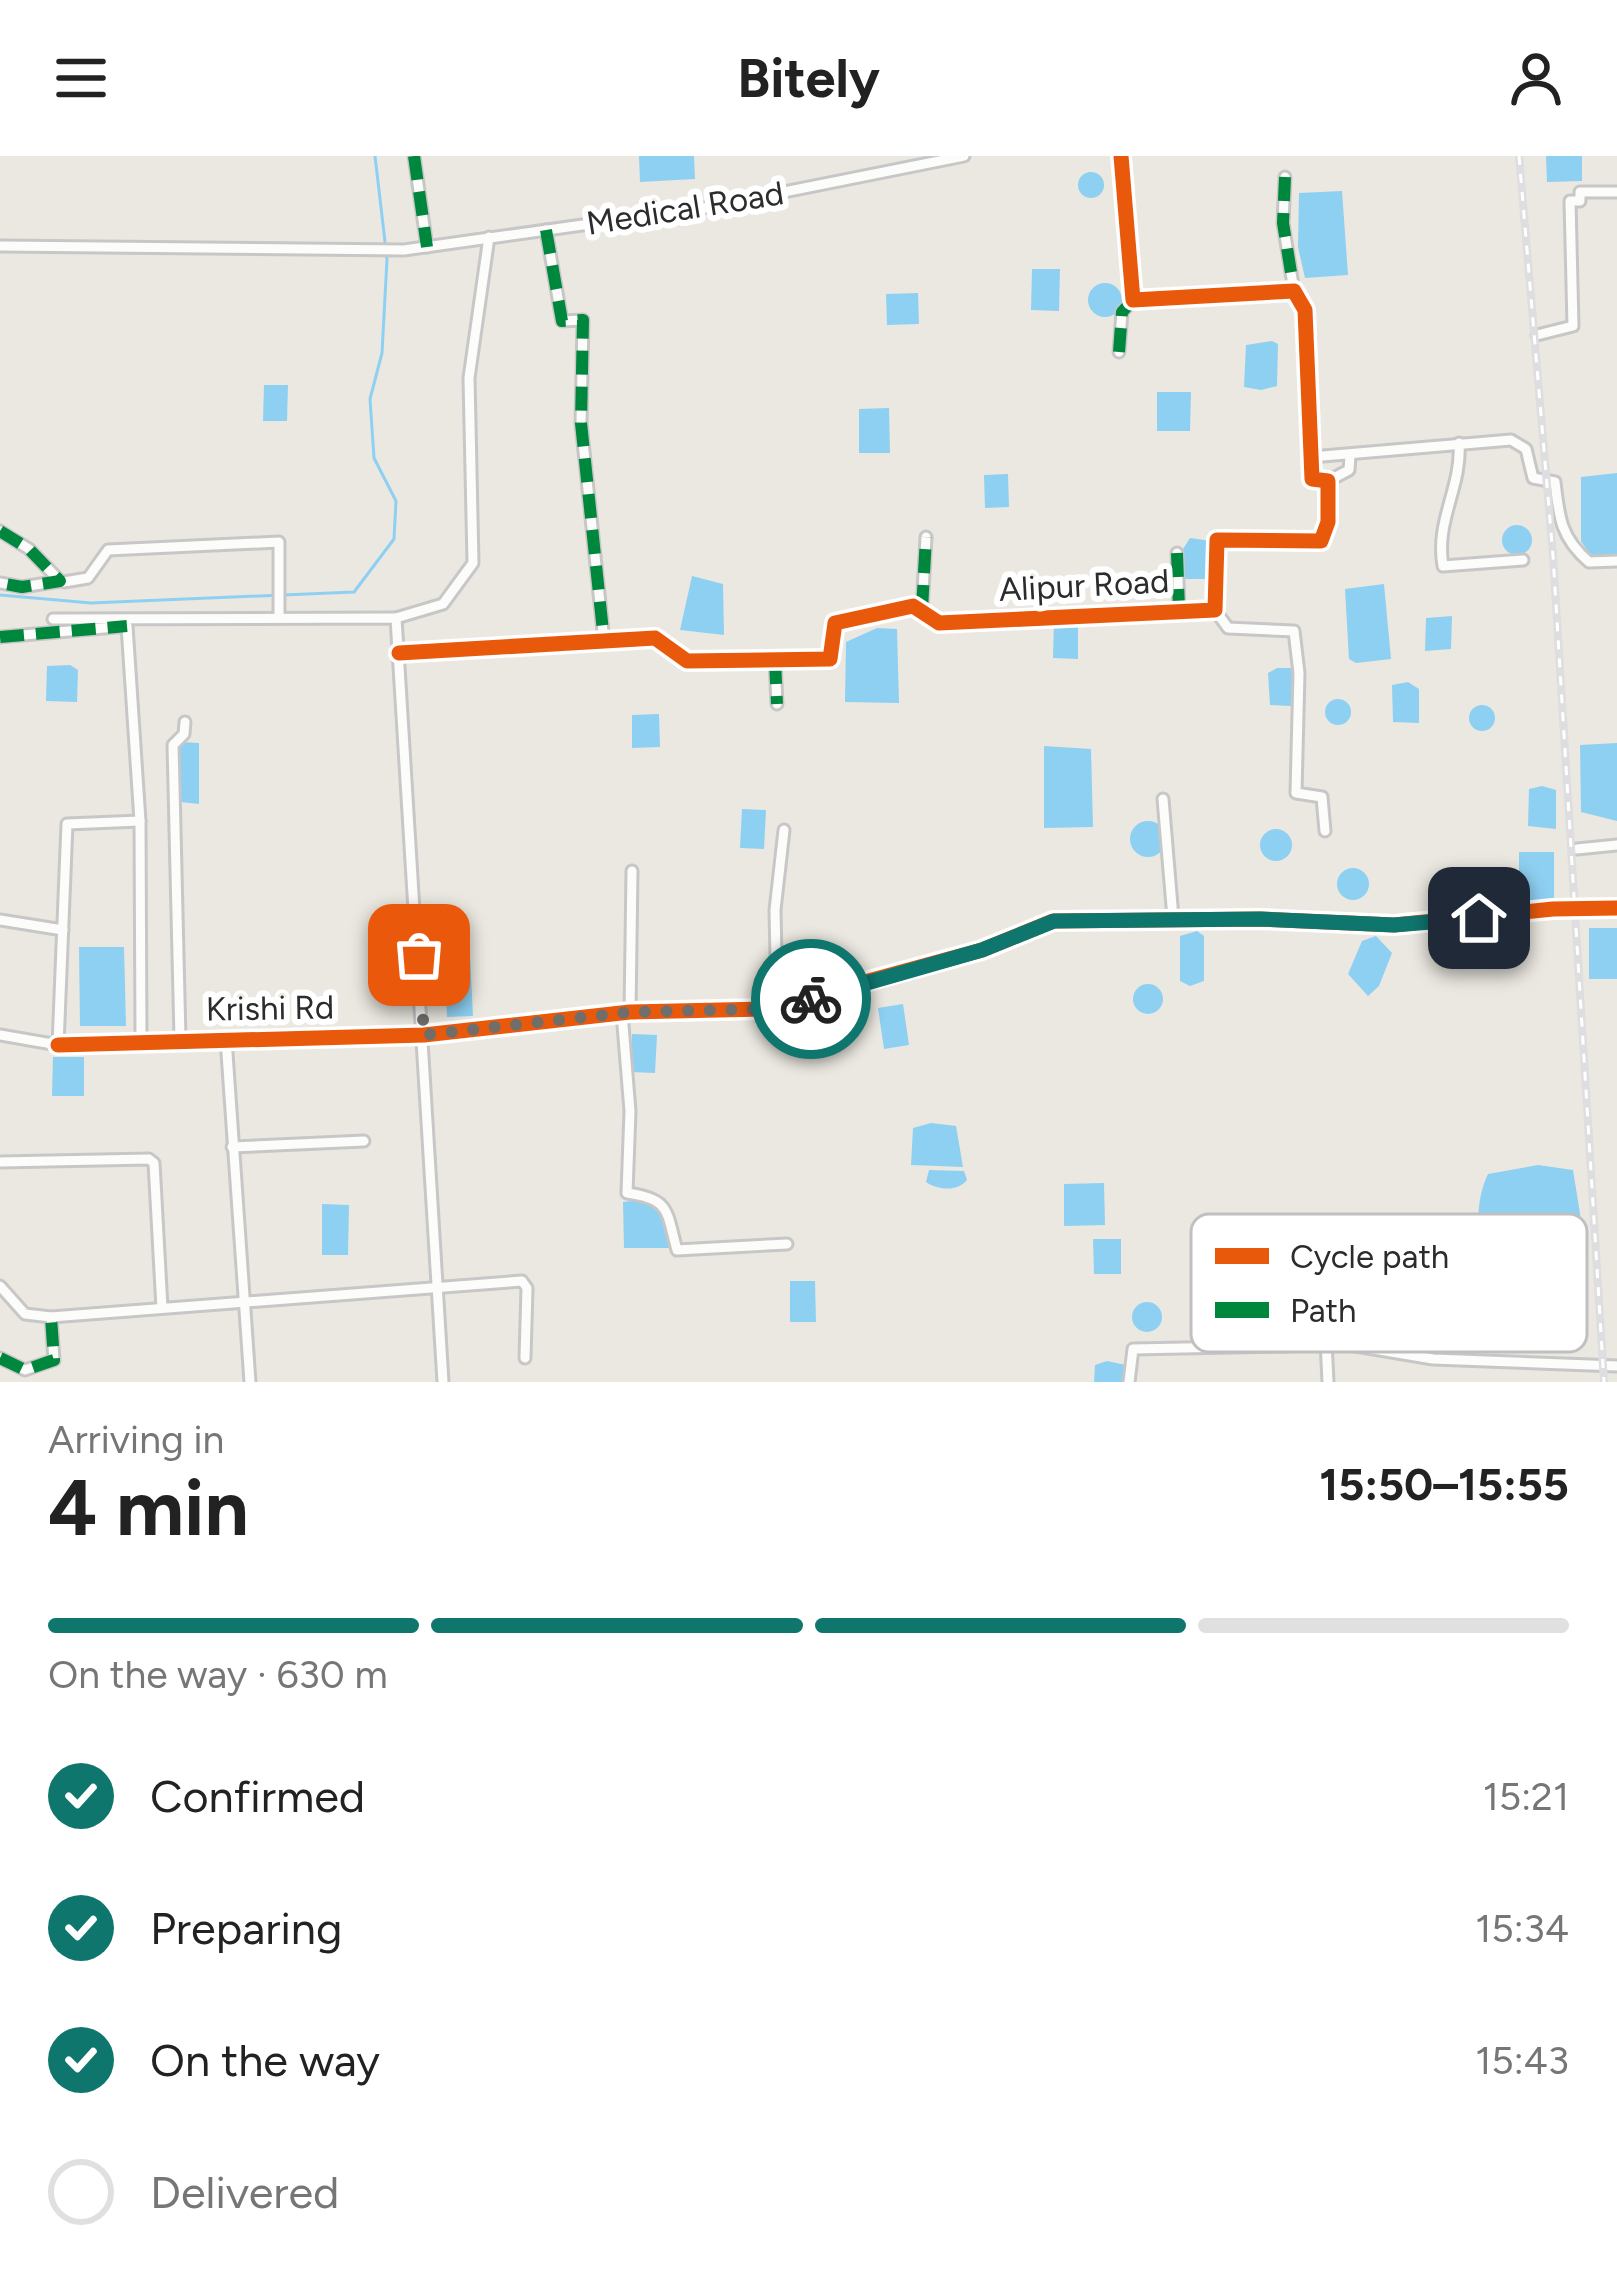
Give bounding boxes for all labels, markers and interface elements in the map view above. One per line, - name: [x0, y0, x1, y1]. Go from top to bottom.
- icon: menu: [48, 45, 114, 111]
- icon: person: [1503, 45, 1569, 111]
- text: Bitely: [737, 46, 880, 111]
- street label: Medical Road: [584, 173, 786, 243]
- street label: Alipur Road: [998, 561, 1170, 609]
- pin: [1428, 867, 1530, 969]
- icon: home: [1446, 885, 1512, 951]
- pin: [368, 904, 470, 1006]
- icon: bag: [386, 922, 452, 988]
- courier: [751, 939, 871, 1059]
- icon: bike: [778, 966, 844, 1032]
- street label: Krishi Rd: [205, 987, 335, 1029]
- legend: [1191, 1214, 1587, 1352]
- text: Cycle path: [1290, 1237, 1449, 1276]
- text: Path: [1290, 1291, 1357, 1330]
- text: Arriving in: [48, 1416, 224, 1463]
- text: 15:50–15:55: [1319, 1457, 1569, 1511]
- text: 4 min: [48, 1461, 249, 1555]
- text: On the way · 630 m: [48, 1651, 388, 1698]
- icon: check: [48, 1763, 114, 1829]
- text: Confirmed: [150, 1769, 365, 1823]
- text: 15:21: [1483, 1773, 1569, 1820]
- icon: check: [48, 1895, 114, 1961]
- text: Preparing: [150, 1901, 342, 1955]
- text: 15:34: [1475, 1905, 1569, 1952]
- icon: check: [48, 2027, 114, 2093]
- text: On the way: [150, 2033, 380, 2087]
- text: 15:43: [1475, 2037, 1569, 2084]
- text: Delivered: [150, 2165, 339, 2219]

